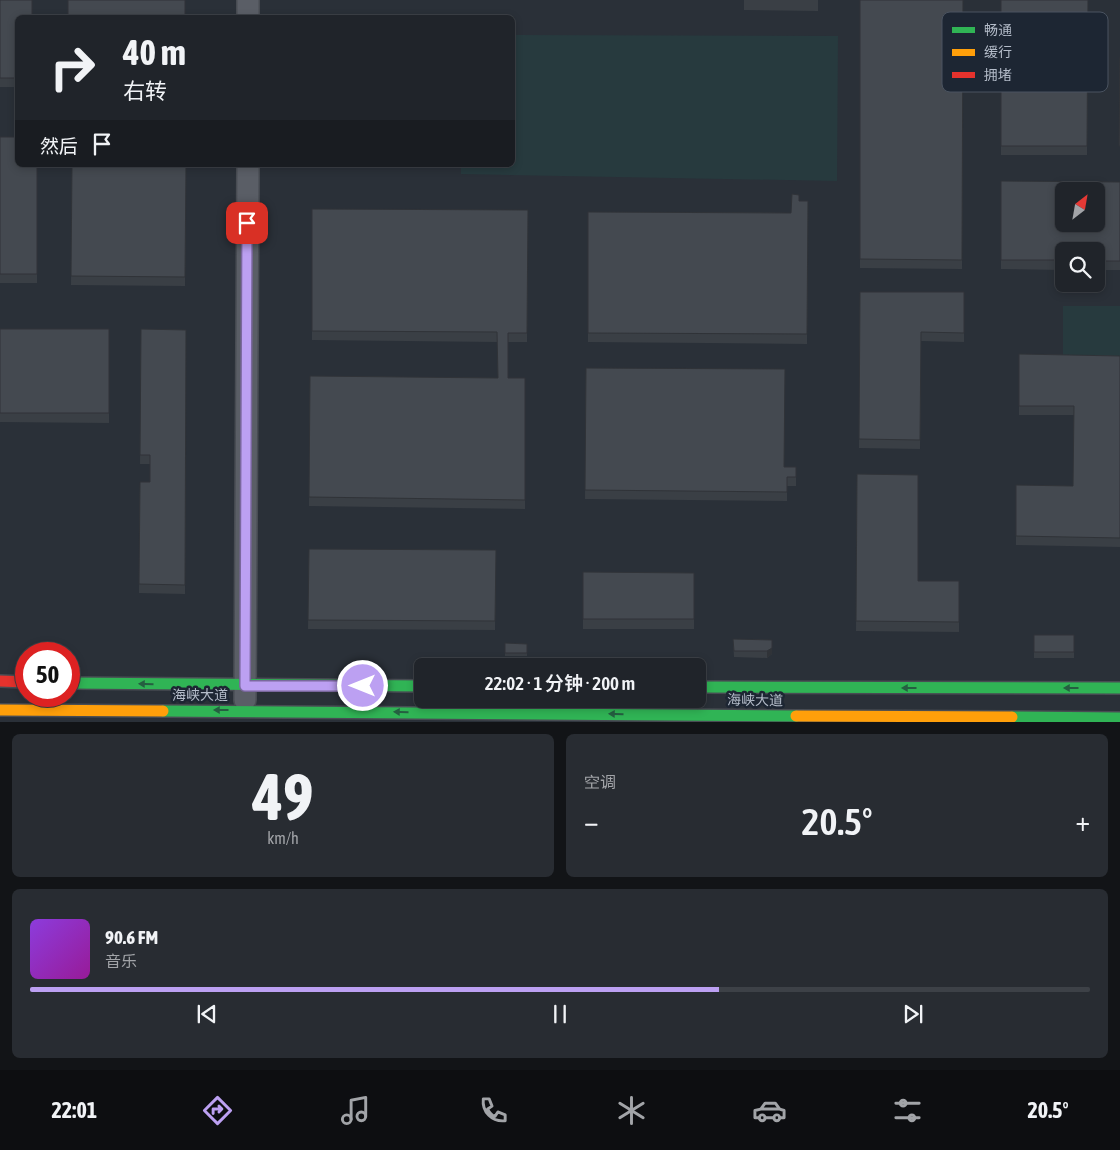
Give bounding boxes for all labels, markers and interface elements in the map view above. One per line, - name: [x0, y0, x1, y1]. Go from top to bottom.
- legend: [942, 12, 1108, 92]
- text: 畅通: [984, 22, 1012, 38]
- text: 40 m: [123, 32, 186, 72]
- icon: right: [40, 35, 105, 100]
- text: 缓行: [984, 44, 1012, 60]
- text: 拥堵: [984, 67, 1012, 83]
- text: 右转: [123, 78, 167, 104]
- icon: arrive: [88, 130, 116, 158]
- text: 然后: [40, 135, 78, 157]
- north arrow: [1055, 182, 1105, 232]
- map controls: [1055, 182, 1105, 292]
- pin: [226, 202, 268, 244]
- icon: arrive: [233, 209, 261, 237]
- button: search: [1055, 242, 1105, 292]
- speed limit sign: 50: [15, 642, 80, 707]
- position arrow: [336, 659, 388, 711]
- text: 22:02 · 1 分钟 · 200 m: [485, 672, 635, 694]
- one-way arrow: [138, 680, 154, 688]
- one-way arrow: [901, 684, 917, 692]
- one-way arrow: [1063, 684, 1079, 692]
- street label: 海峡大道: [172, 687, 228, 703]
- street label: 海峡大道: [727, 692, 783, 708]
- one-way arrow: [213, 706, 229, 714]
- one-way arrow: [393, 708, 409, 716]
- one-way arrow: [608, 710, 624, 718]
- text: 49: [252, 759, 314, 834]
- text: 空调: [584, 773, 616, 791]
- text: 20.5°: [802, 800, 872, 843]
- text: −: [584, 805, 599, 837]
- text: +: [1075, 805, 1090, 837]
- text: km/h: [267, 829, 299, 847]
- text: 90.6 FM: [105, 926, 158, 948]
- text: 音乐: [105, 952, 137, 970]
- icon: previous: [193, 1000, 221, 1028]
- icon: pause: [546, 1000, 574, 1028]
- icon: next: [899, 1000, 927, 1028]
- icon: directions: [200, 1093, 235, 1128]
- icon: music: [338, 1093, 373, 1128]
- icon: phone: [476, 1093, 511, 1128]
- icon: climate: [614, 1093, 649, 1128]
- icon: car: [752, 1093, 787, 1128]
- icon: filters: [890, 1093, 925, 1128]
- text: 22:01: [51, 1097, 97, 1123]
- text: 20.5°: [1028, 1097, 1069, 1123]

